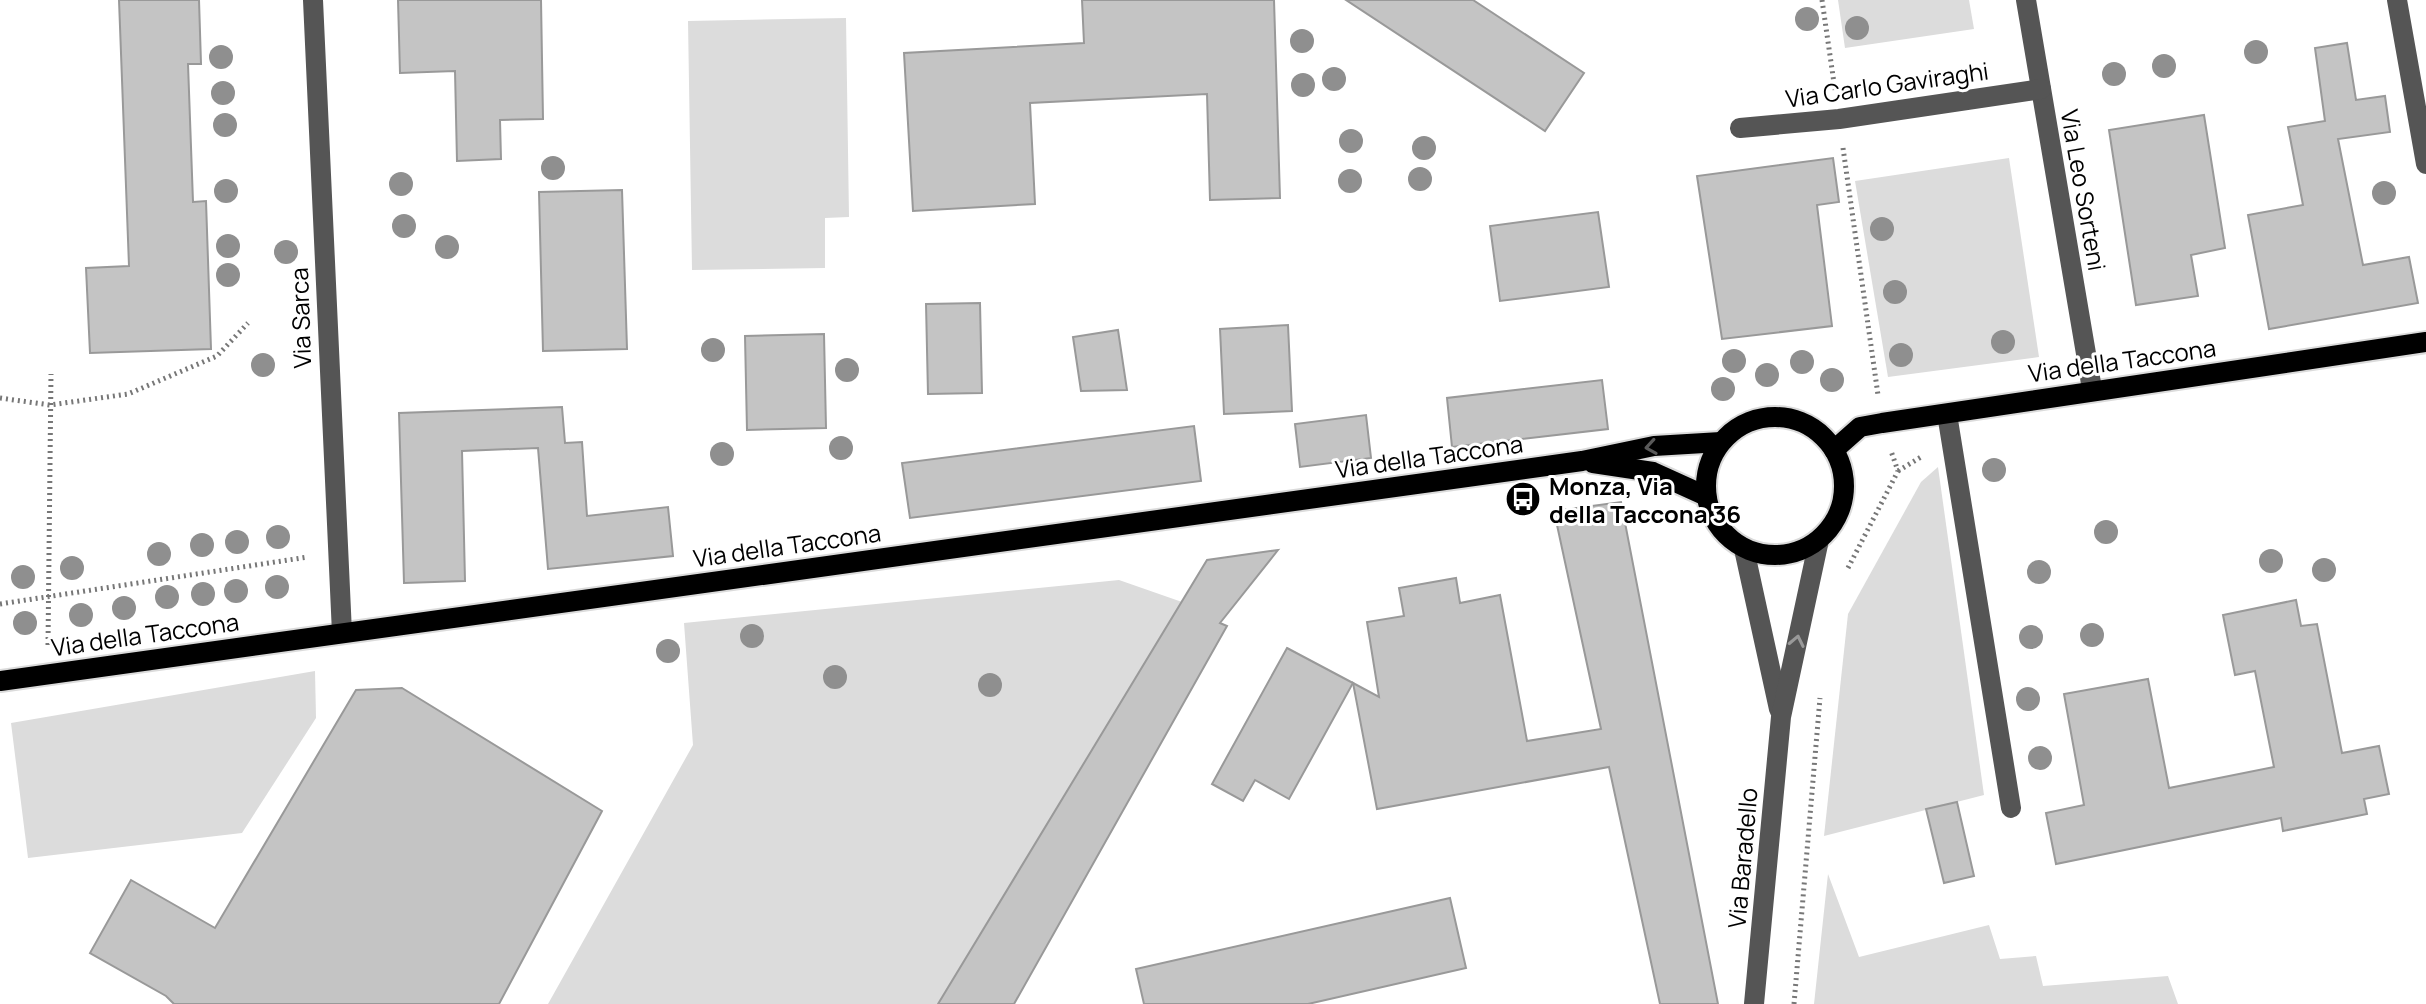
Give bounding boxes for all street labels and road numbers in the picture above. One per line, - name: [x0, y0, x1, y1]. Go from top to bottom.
- street label: Via Carlo Gaviraghi: [1783, 53, 1991, 115]
- street label: Via Leo Sorteni: [2054, 107, 2114, 273]
- street label: Via Sarca: [282, 267, 318, 369]
- street label: Via della Taccona: [2026, 331, 2218, 389]
- street label: Via della Taccona: [1333, 427, 1525, 485]
- street label: Via della Taccona: [691, 516, 883, 574]
- street label: Via della Taccona: [49, 605, 241, 663]
- street label: Via Baradello: [1719, 786, 1765, 930]

